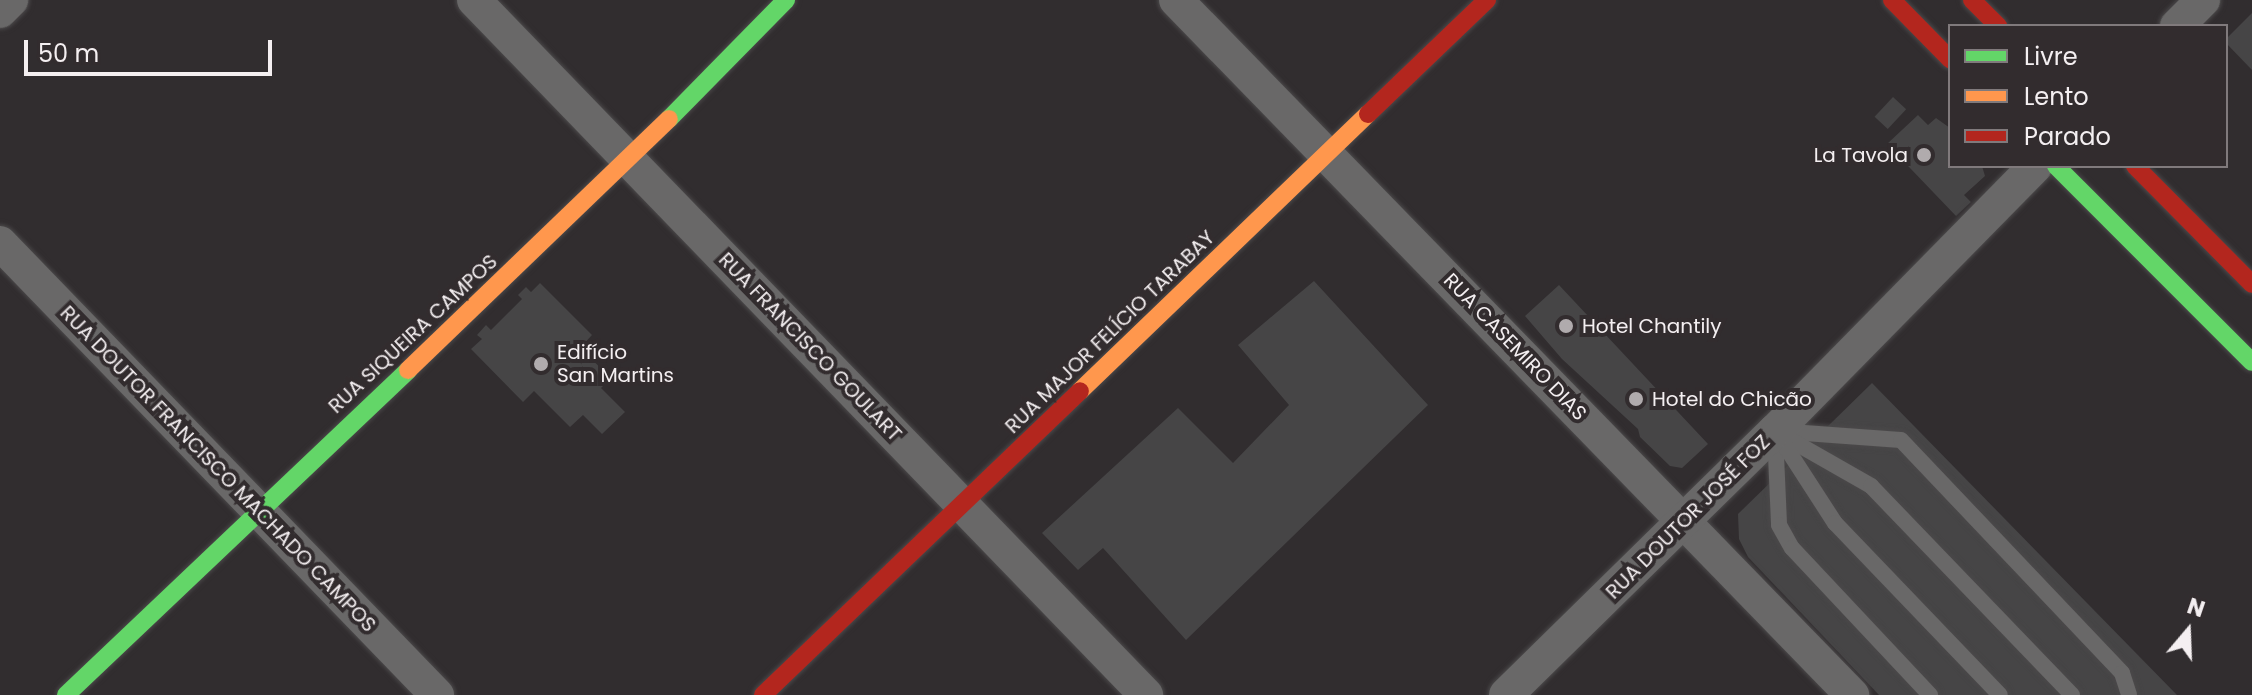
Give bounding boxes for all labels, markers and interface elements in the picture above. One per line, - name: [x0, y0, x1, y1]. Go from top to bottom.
- scale bar: [28, 24, 276, 74]
- legend: [1948, 24, 2228, 168]
- text: 50 m: [38, 37, 99, 70]
- text: Livre: [2024, 40, 2078, 73]
- text: Lento: [2024, 80, 2089, 113]
- text: Parado: [2024, 120, 2111, 153]
- place label: La Tavola: [1814, 143, 1908, 167]
- marker: La Tavola: [1915, 146, 1933, 164]
- street label: RUA MAJOR FELÍCIO TARABAY: [1000, 226, 1220, 438]
- street label: RUA FRANCISCO GOULART: [714, 248, 906, 446]
- street label: RUA SIQUEIRA CAMPOS: [324, 250, 502, 418]
- street label: RUA CASEMIRO DIAS: [1439, 269, 1591, 425]
- street label: RUA DOUTOR FRANCISCO MACHADO CAMPOS: [55, 301, 381, 637]
- place label: Hotel Chantily: [1582, 314, 1722, 338]
- marker: Hotel Chantily: [1557, 317, 1575, 335]
- place label: Edifício San Martins: [557, 340, 674, 387]
- marker: Edifício San Martins: [532, 355, 550, 373]
- place label: Hotel do Chicão: [1652, 387, 1812, 411]
- marker: Hotel do Chicão: [1627, 390, 1645, 408]
- street label: RUA DOUTOR JOSÉ FOZ: [1601, 430, 1775, 604]
- text: N: [2183, 590, 2209, 625]
- north arrow: [2148, 591, 2228, 671]

